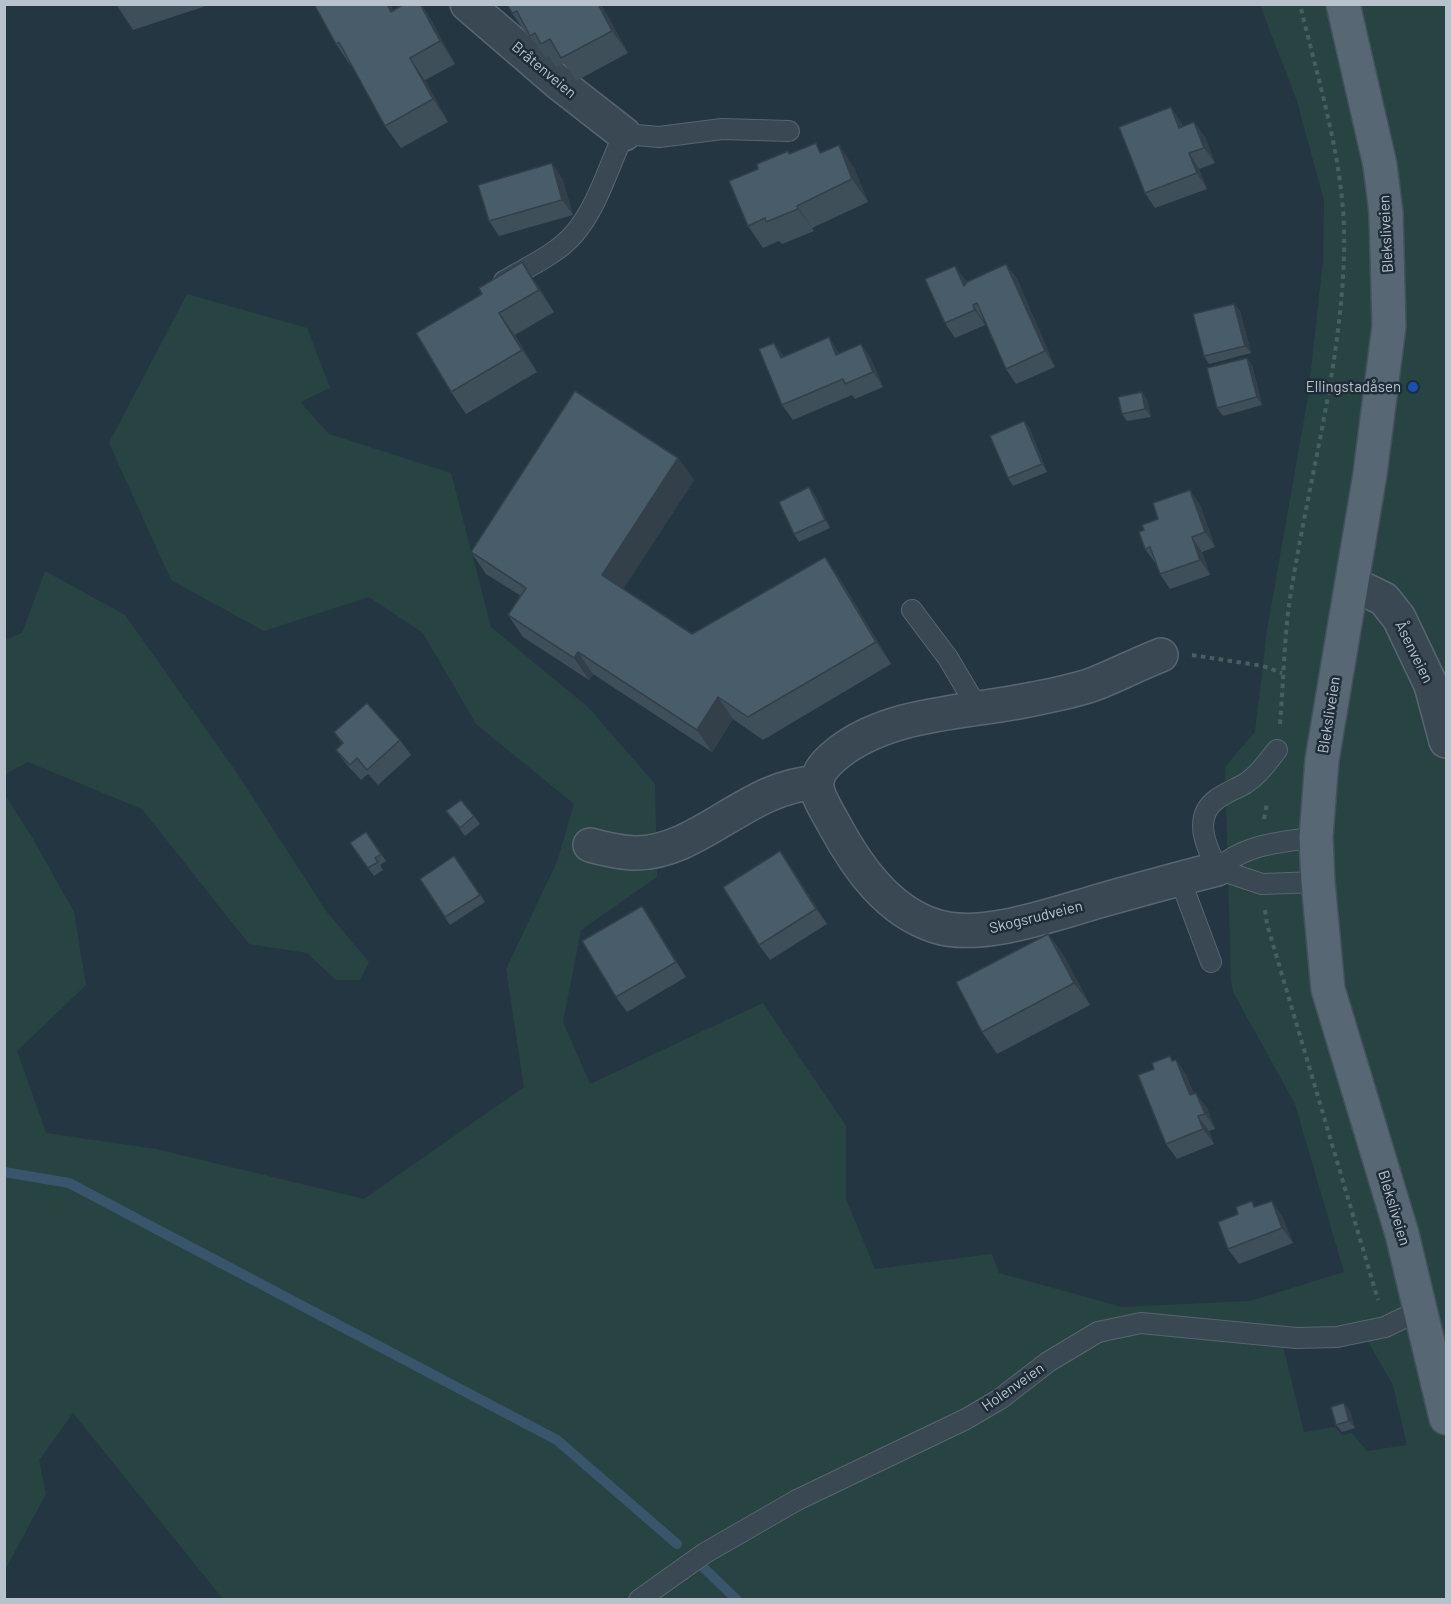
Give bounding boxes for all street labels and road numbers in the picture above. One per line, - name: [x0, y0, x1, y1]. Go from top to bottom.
- street label: Bråtenveien: [508, 38, 580, 102]
- street label: Bleksliveien: [1375, 195, 1397, 273]
- street label: Åsenveien: [1391, 618, 1437, 686]
- street label: Bleksliveien: [1314, 675, 1344, 755]
- street label: Skogsrudveien: [987, 897, 1085, 937]
- street label: Bleksliveien: [1374, 1168, 1414, 1248]
- street label: Holenveien: [978, 1359, 1048, 1415]

